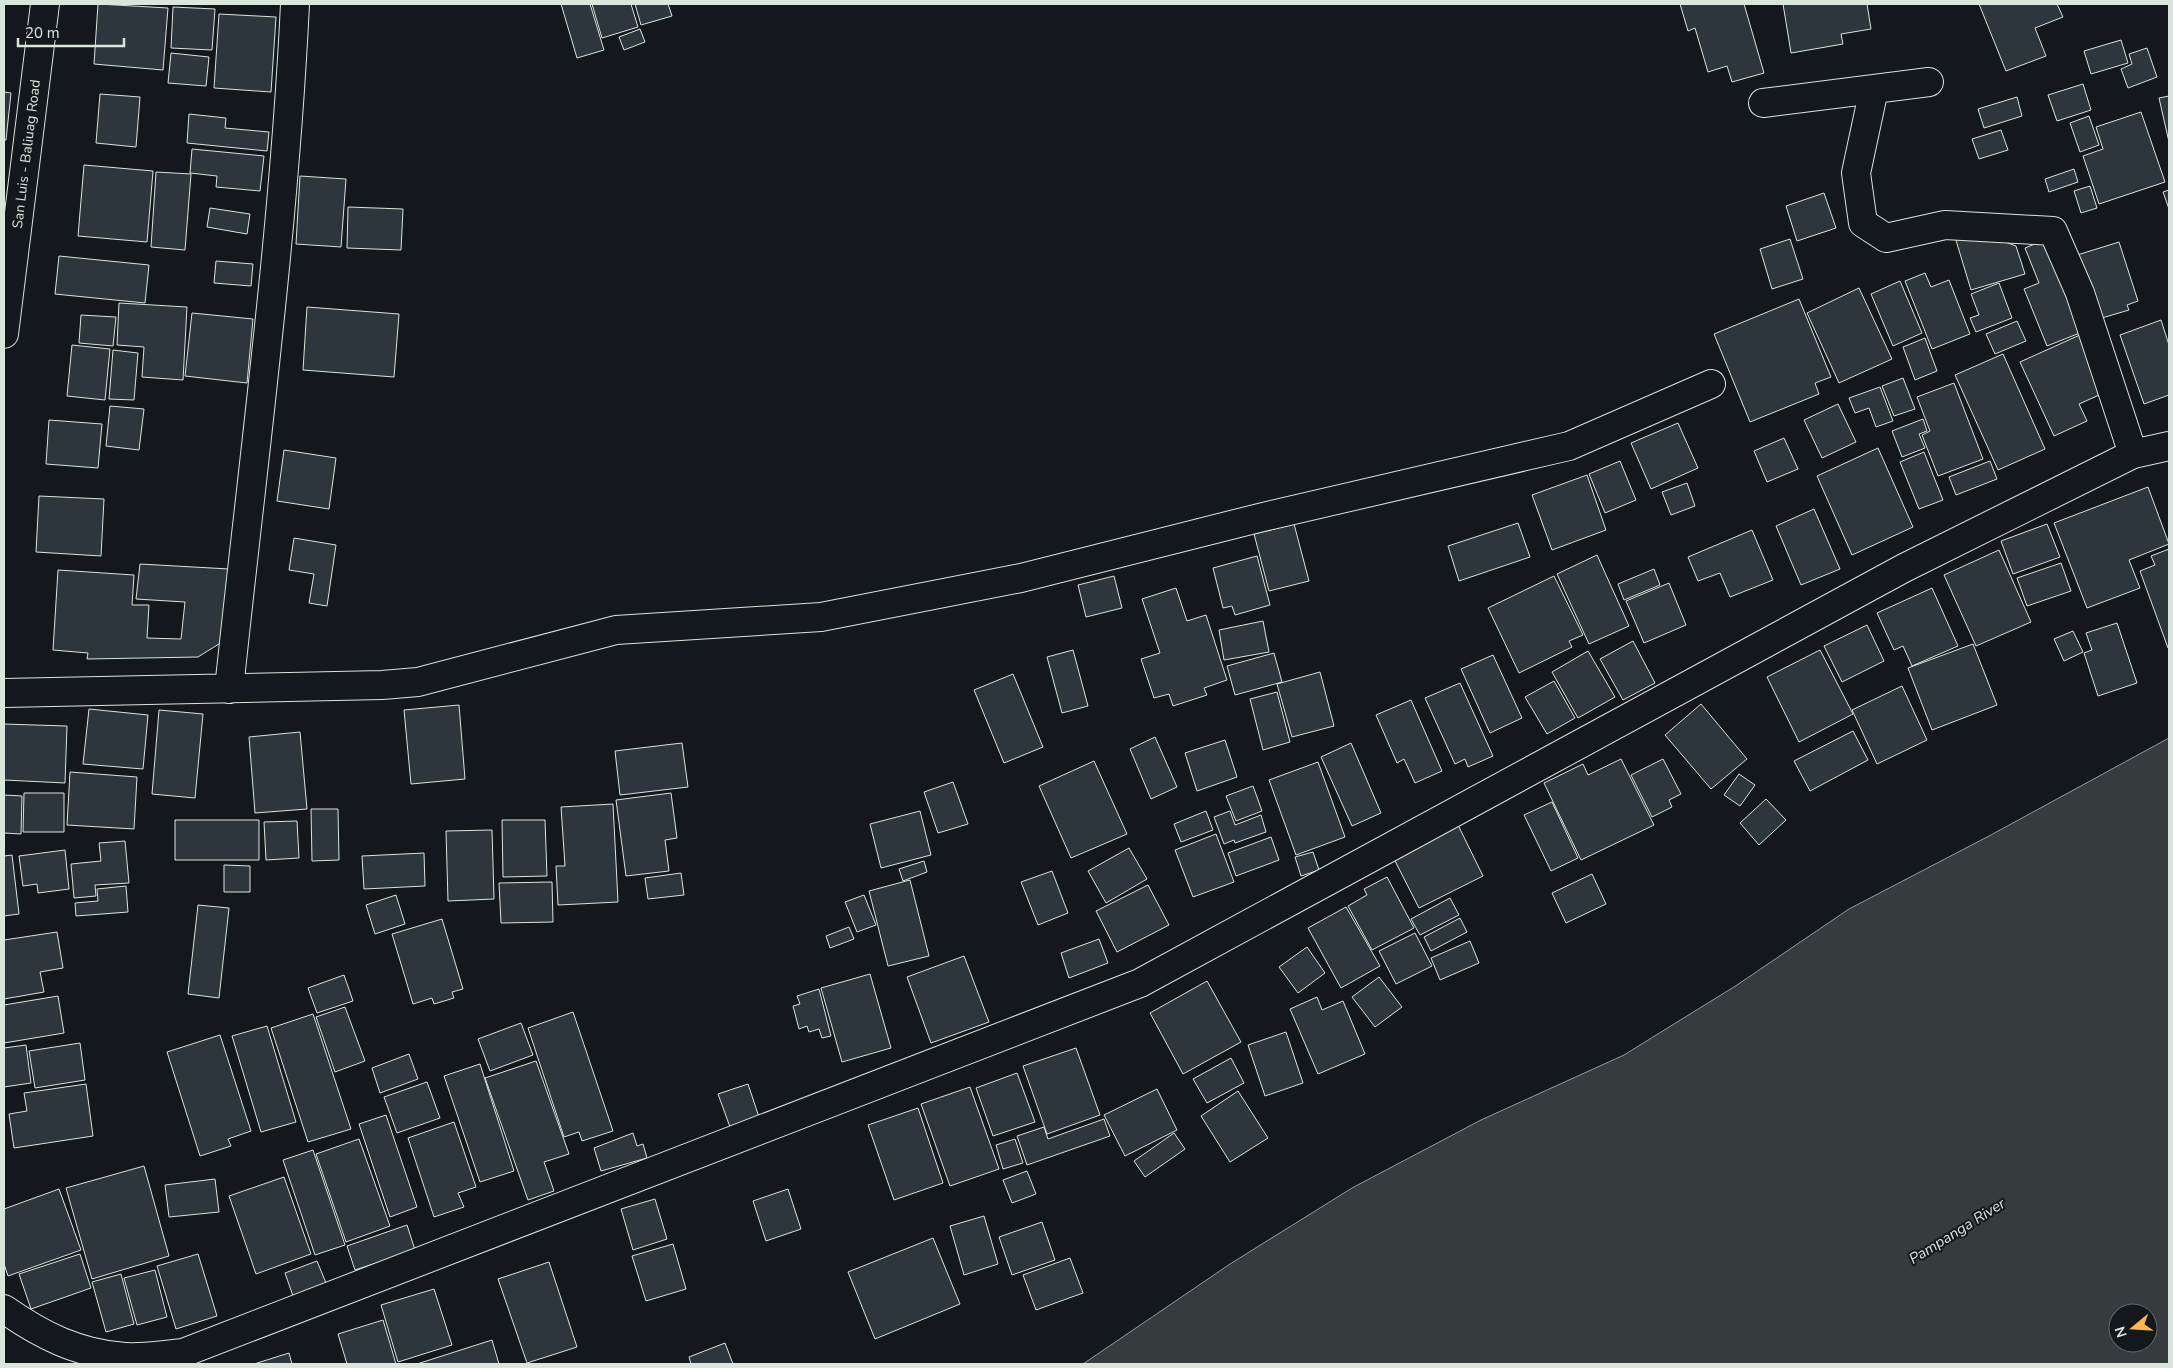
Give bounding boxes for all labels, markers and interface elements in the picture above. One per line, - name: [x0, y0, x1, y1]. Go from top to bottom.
- scale bar: [18, 15, 124, 47]
- text: 20 m: [25, 23, 60, 43]
- street label: San Luis - Baliuag Road: [8, 78, 45, 230]
- water label: Pampanga River: [1905, 1193, 2010, 1269]
- north arrow: [2108, 1303, 2158, 1353]
- text: N: [2110, 1324, 2132, 1340]

